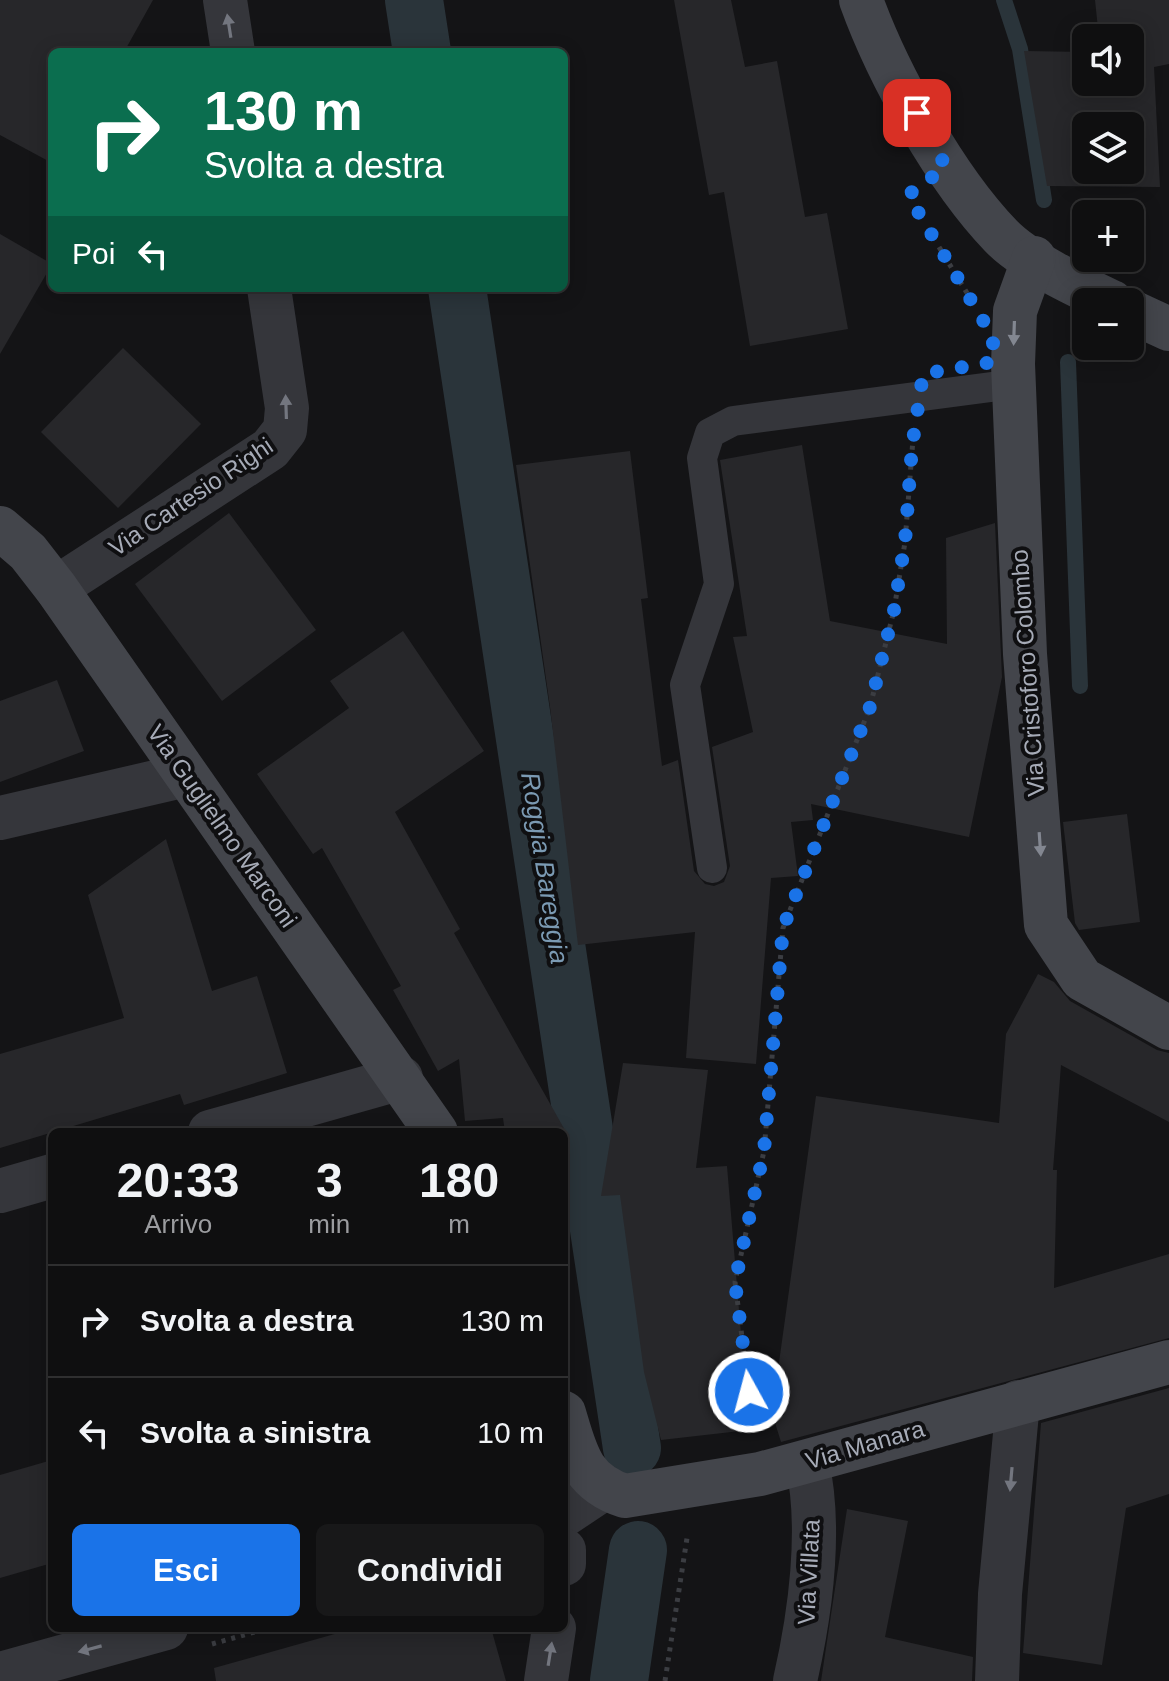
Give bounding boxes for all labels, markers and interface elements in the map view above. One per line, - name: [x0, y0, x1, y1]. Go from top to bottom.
- one-way arrow: [222, 13, 235, 38]
- map controls: [1072, 24, 1144, 360]
- button: sound: [1072, 24, 1144, 96]
- text: 130 m: [204, 79, 363, 142]
- pin: [883, 79, 951, 147]
- icon: right: [72, 80, 176, 184]
- icon: arrive: [895, 91, 939, 135]
- button: layers: [1072, 112, 1144, 184]
- text: Svolta a destra: [204, 145, 444, 186]
- button: +: [1072, 200, 1144, 272]
- icon: left: [131, 232, 175, 276]
- text: Poi: [72, 237, 115, 270]
- button: −: [1072, 288, 1144, 360]
- one-way arrow: [1008, 321, 1021, 346]
- one-way arrow: [279, 394, 292, 419]
- street label: Via Cartesio Righi: [104, 432, 278, 561]
- street label: Via Cristoforo Colombo: [1005, 549, 1050, 798]
- street label: Via Guglielmo Marconi: [142, 719, 303, 932]
- water label: Roggia Bareggia: [515, 770, 575, 966]
- one-way arrow: [1034, 832, 1047, 857]
- text: 20:33: [117, 1154, 240, 1207]
- text: 3: [316, 1154, 343, 1207]
- text: 180: [419, 1154, 499, 1207]
- text: Arrivo: [144, 1209, 212, 1239]
- text: min: [308, 1209, 350, 1239]
- text: m: [448, 1209, 470, 1239]
- icon: right: [72, 1299, 116, 1343]
- text: Svolta a destra: [140, 1304, 353, 1337]
- text: 130 m: [461, 1304, 544, 1337]
- position arrow: [707, 1350, 791, 1434]
- icon: left: [72, 1411, 116, 1455]
- street label: Via Manara: [802, 1415, 928, 1474]
- text: Svolta a sinistra: [140, 1416, 370, 1449]
- text: 10 m: [477, 1416, 544, 1449]
- one-way arrow: [1004, 1467, 1017, 1492]
- street label: Via Villata: [792, 1518, 825, 1626]
- button: Esci: [72, 1524, 300, 1616]
- button: Condividi: [316, 1524, 544, 1616]
- one-way arrow: [544, 1642, 557, 1667]
- one-way arrow: [78, 1643, 102, 1656]

